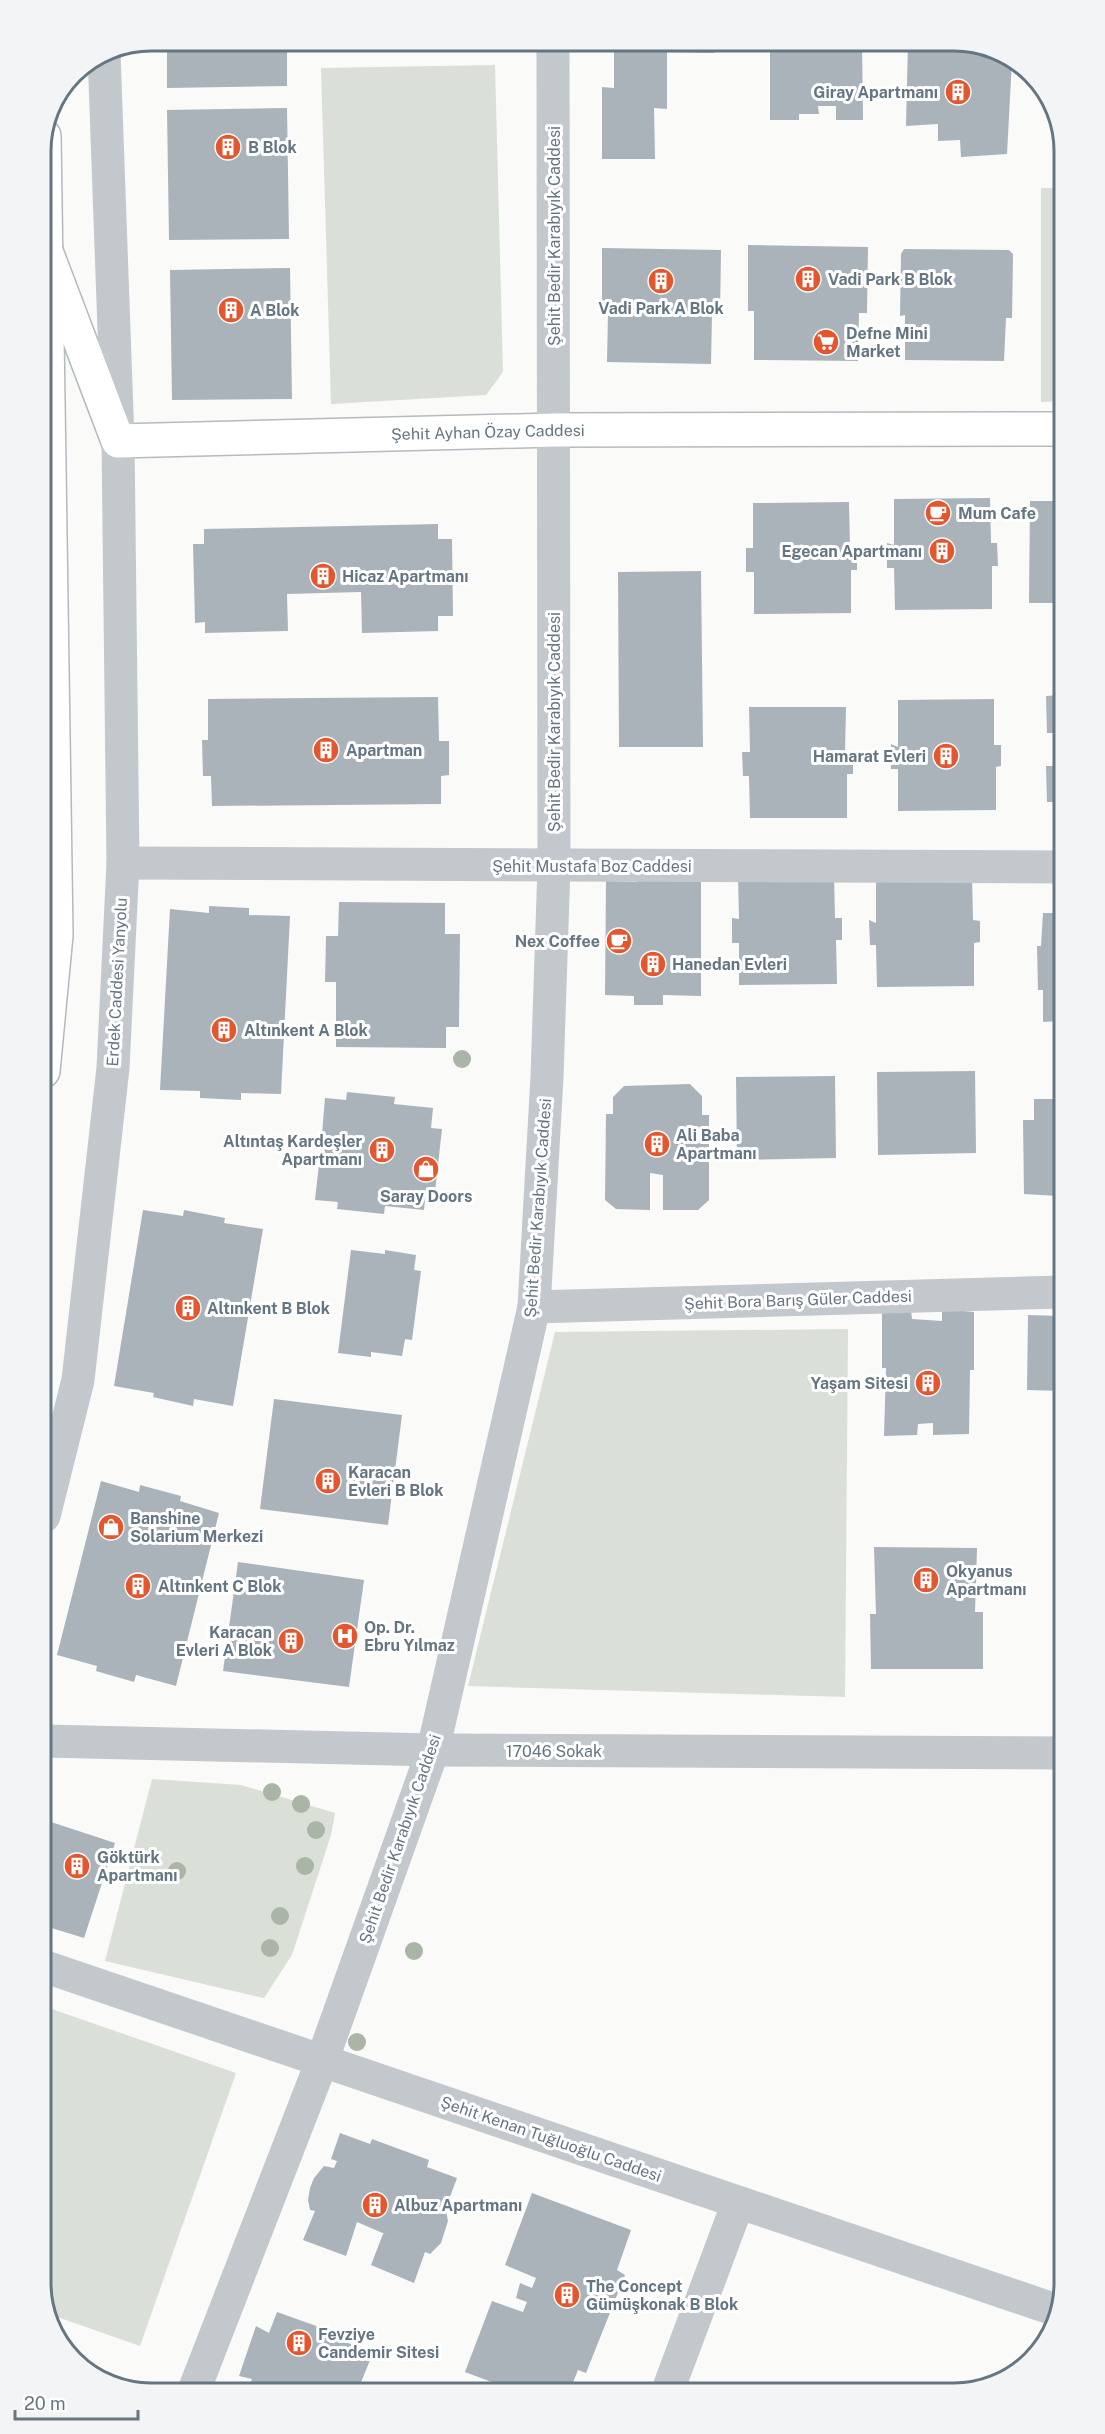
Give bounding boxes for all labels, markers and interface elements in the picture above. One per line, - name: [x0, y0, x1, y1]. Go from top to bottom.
- building icon: Giray Apartmanı: [943, 77, 973, 107]
- place label: Giray Apartmanı: [813, 83, 938, 102]
- street label: Şehit Bedir Karabıyık Caddesi: [545, 126, 564, 346]
- building icon: B Blok: [213, 132, 243, 162]
- place label: B Blok: [248, 138, 297, 157]
- building icon: Vadi Park B Blok: [793, 264, 823, 294]
- building icon: Vadi Park A Blok: [646, 266, 676, 296]
- place label: Vadi Park B Blok: [828, 270, 953, 289]
- building icon: A Blok: [216, 295, 246, 325]
- place label: Vadi Park A Blok: [598, 299, 724, 318]
- place label: A Blok: [250, 301, 299, 320]
- place label: Defne Mini Market: [846, 324, 928, 361]
- supermarket icon: Defne Mini Market: [811, 327, 841, 357]
- street label: Şehit Ayhan Özay Caddesi: [391, 420, 585, 444]
- cafe icon: Mum Cafe: [923, 498, 953, 528]
- place label: Mum Cafe: [958, 504, 1036, 523]
- building icon: Egecan Apartmanı: [927, 536, 957, 566]
- place label: Egecan Apartmanı: [782, 542, 922, 561]
- building icon: Hicaz Apartmanı: [308, 561, 338, 591]
- place label: Hicaz Apartmanı: [342, 567, 468, 586]
- street label: Şehit Bedir Karabıyık Caddesi: [545, 612, 564, 832]
- building icon: Apartman: [311, 735, 341, 765]
- place label: Apartman: [346, 741, 422, 760]
- building icon: Hamarat Evleri: [931, 741, 961, 771]
- place label: Hamarat Evleri: [813, 747, 926, 766]
- street label: Şehit Mustafa Boz Caddesi: [492, 857, 692, 876]
- street label: Erdek Caddesi Yanyolu: [103, 897, 131, 1067]
- cafe icon: Nex Coffee: [604, 926, 634, 956]
- place label: Nex Coffee: [515, 932, 600, 951]
- building icon: Hanedan Evleri: [638, 949, 668, 979]
- place label: Hanedan Evleri: [672, 955, 787, 974]
- building icon: Altınkent A Blok: [209, 1015, 239, 1045]
- place label: Altınkent A Blok: [244, 1021, 368, 1040]
- street label: Şehit Bedir Karabıyık Caddesi: [521, 1098, 555, 1318]
- place label: Ali Baba Apartmanı: [676, 1126, 757, 1163]
- building icon: Ali Baba Apartmanı: [642, 1129, 672, 1159]
- place label: Altıntaş Kardeşler Apartmanı: [223, 1132, 362, 1169]
- building icon: Altıntaş Kardeşler Apartmanı: [367, 1135, 397, 1165]
- shop icon: Saray Doors: [411, 1154, 441, 1184]
- place label: Saray Doors: [380, 1187, 472, 1206]
- street label: Şehit Bora Barış Güler Caddesi: [684, 1287, 912, 1313]
- building icon: Altınkent B Blok: [173, 1293, 203, 1323]
- place label: Altınkent B Blok: [207, 1299, 330, 1318]
- building icon: Yaşam Sitesi: [913, 1368, 943, 1398]
- place label: Yaşam Sitesi: [810, 1374, 908, 1393]
- place label: Karacan Evleri B Blok: [348, 1463, 444, 1500]
- building icon: Karacan Evleri B Blok: [313, 1466, 343, 1496]
- place label: Banshine Solarium Merkezi: [130, 1509, 263, 1546]
- shop icon: Banshine Solarium Merkezi: [96, 1512, 126, 1542]
- place label: Okyanus Apartmanı: [946, 1562, 1027, 1599]
- building icon: Okyanus Apartmanı: [911, 1565, 941, 1595]
- building icon: Altınkent C Blok: [123, 1571, 153, 1601]
- place label: Altınkent C Blok: [158, 1577, 282, 1596]
- place label: Op. Dr. Ebru Yılmaz: [364, 1618, 455, 1655]
- hospital icon: Op. Dr. Ebru Yılmaz: [330, 1621, 360, 1651]
- place label: Karacan Evleri A Blok: [176, 1623, 272, 1660]
- building icon: Karacan Evleri A Blok: [276, 1626, 306, 1656]
- street label: Şehit Bedir Karabıyık Caddesi: [355, 1732, 445, 1946]
- street label: 17046 Sokak: [506, 1742, 602, 1761]
- place label: Göktürk Apartmanı: [97, 1848, 178, 1885]
- building icon: Göktürk Apartmanı: [62, 1851, 92, 1881]
- street label: Şehit Kenan Tuğluoğlu Caddesi: [438, 2092, 664, 2186]
- building icon: Albuz Apartmanı: [360, 2190, 390, 2220]
- place label: Albuz Apartmanı: [394, 2196, 522, 2215]
- place label: The Concept Gümüşkonak B Blok: [586, 2277, 738, 2314]
- building icon: The Concept Gümüşkonak B Blok: [552, 2280, 582, 2310]
- place label: Fevziye Candemir Sitesi: [318, 2325, 439, 2362]
- building icon: Fevziye Candemir Sitesi: [284, 2328, 314, 2358]
- scale bar: [15, 2383, 138, 2421]
- text: 20 m: [24, 2393, 66, 2414]

